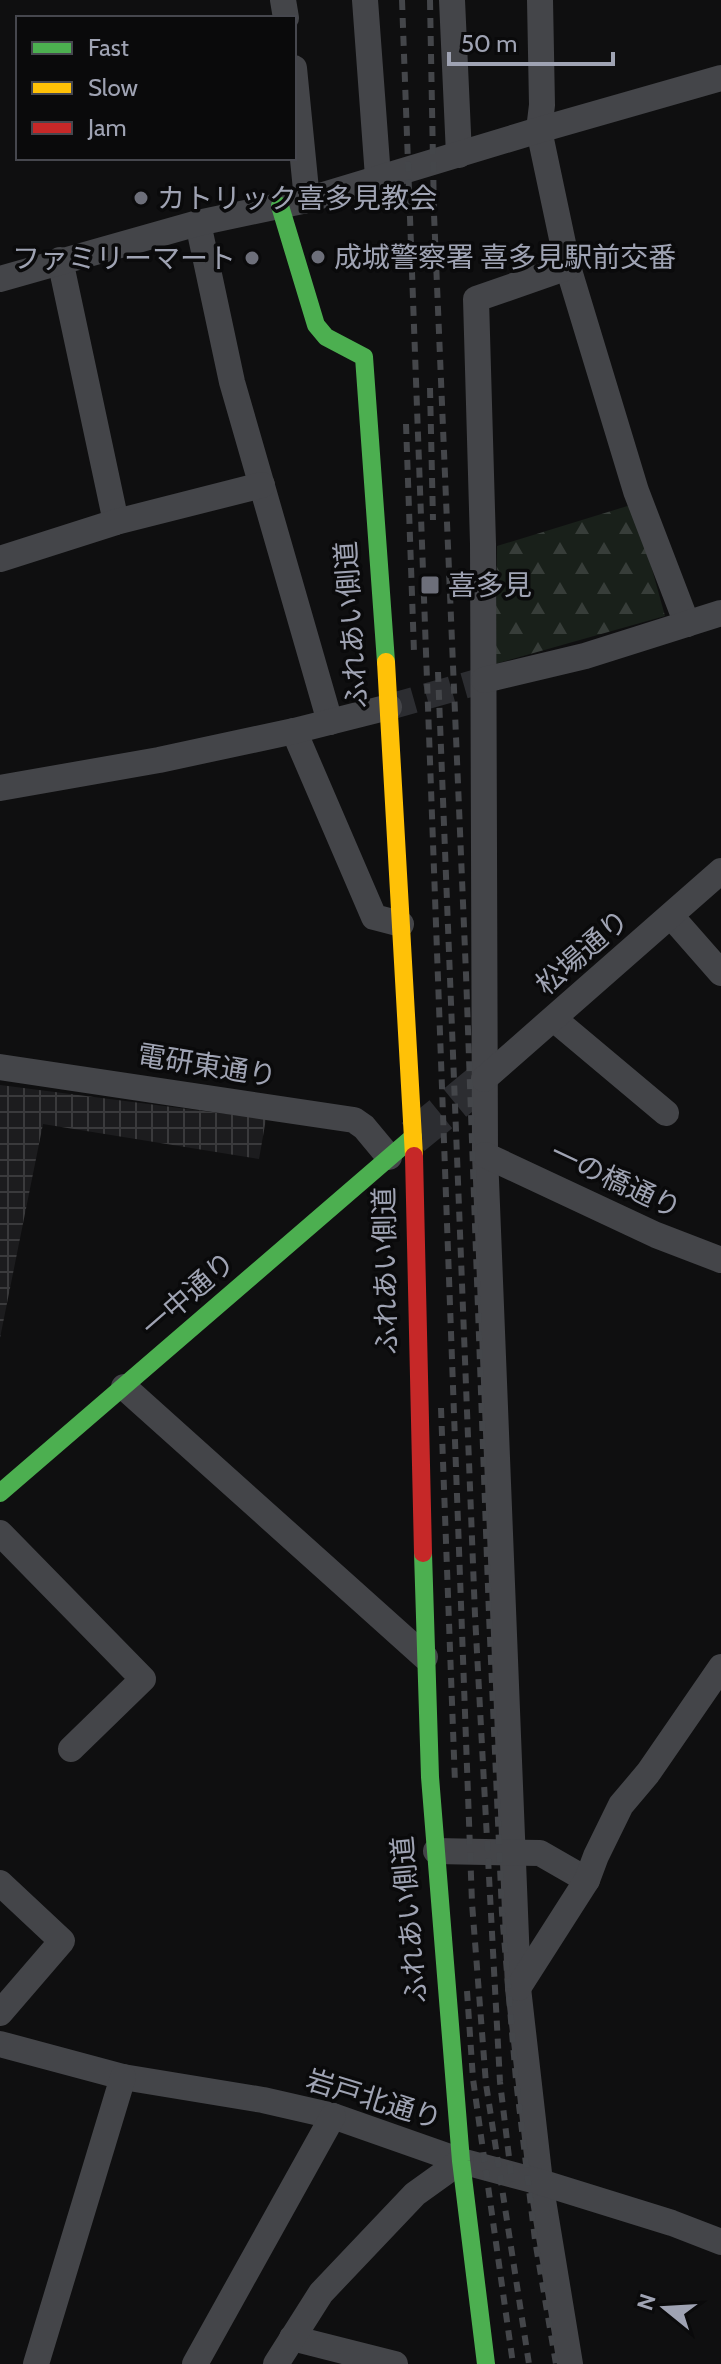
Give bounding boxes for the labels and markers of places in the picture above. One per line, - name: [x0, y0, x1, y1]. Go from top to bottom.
- place label: カトリック喜多見教会: [157, 181, 437, 215]
- marker: カトリック喜多見教会: [132, 189, 150, 207]
- place label: 成城警察署 喜多見駅前交番: [334, 240, 676, 274]
- place label: ファミリーマート: [12, 241, 236, 275]
- marker: 成城警察署 喜多見駅前交番: [309, 248, 327, 266]
- marker: ファミリーマート: [243, 249, 261, 267]
- place label: 喜多見: [448, 568, 532, 602]
- marker: 喜多見: [419, 574, 441, 596]

